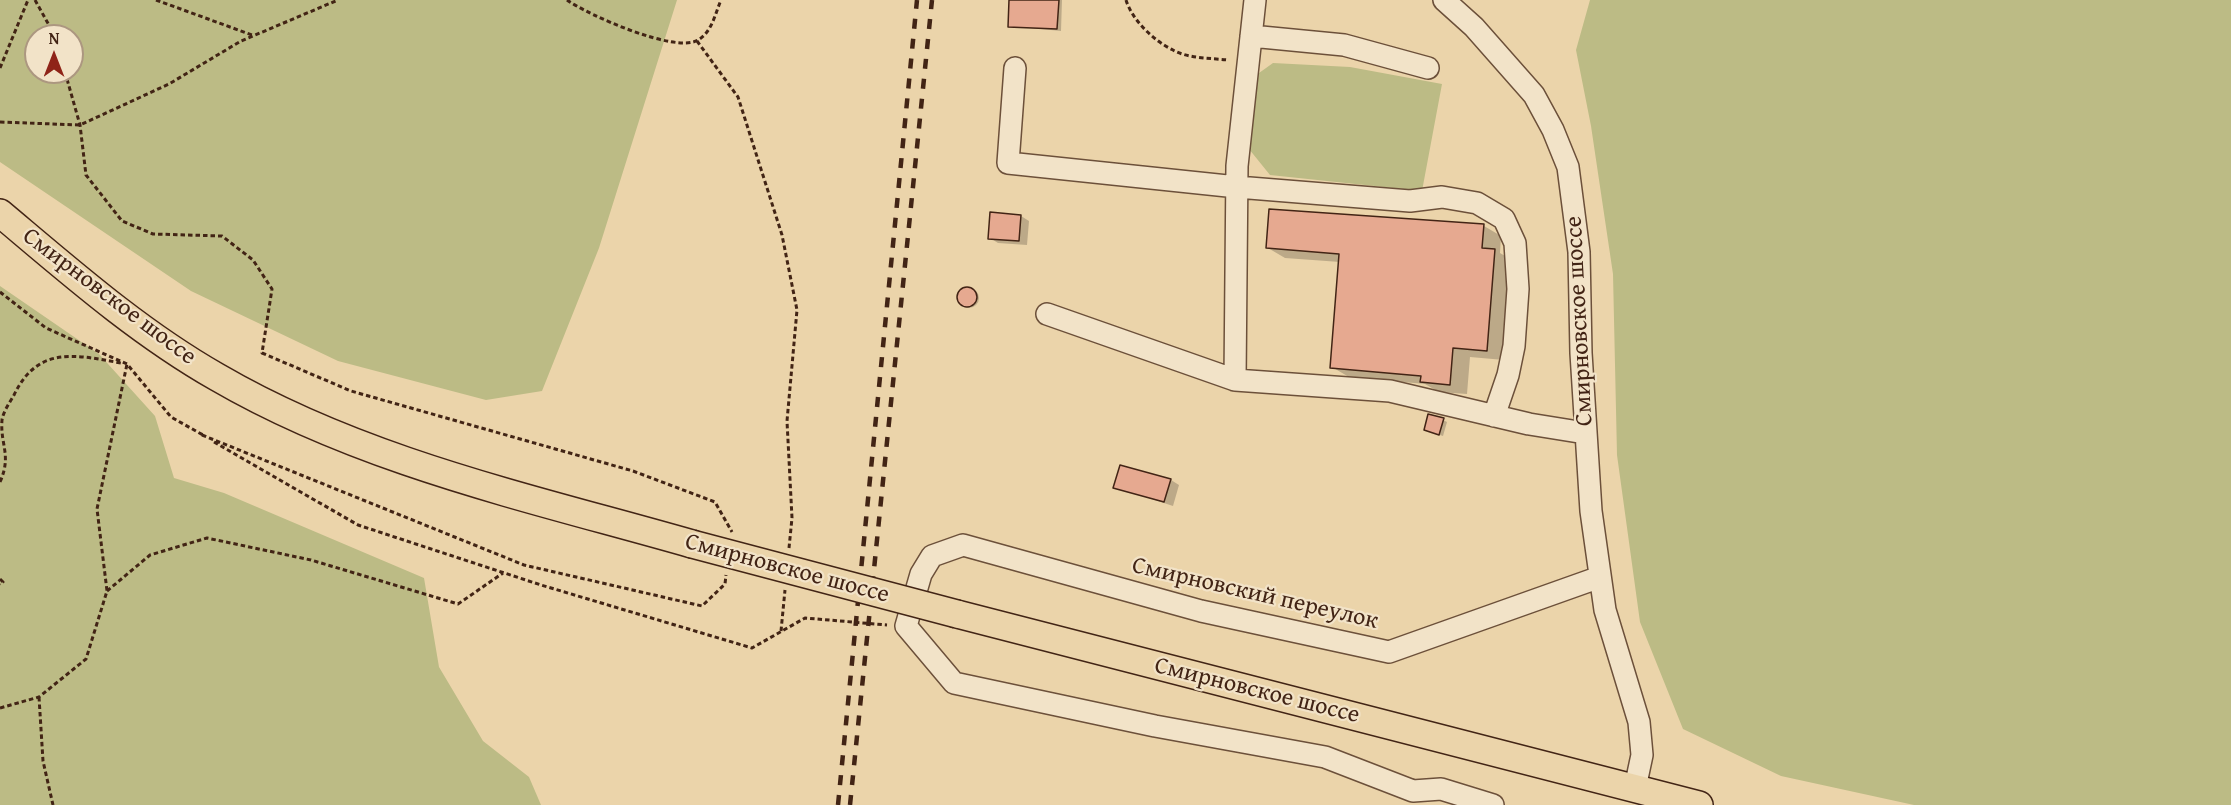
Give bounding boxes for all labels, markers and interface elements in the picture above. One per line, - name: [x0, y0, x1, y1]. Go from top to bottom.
- north arrow: [24, 24, 84, 84]
- text: N: [49, 26, 59, 50]
- street label: Смирновское шоссе: [1560, 215, 1600, 427]
- street label: Смирновское шоссе: [16, 222, 202, 372]
- street label: Смирновское шоссе: [682, 528, 892, 610]
- street label: Смирновский переулок: [1129, 552, 1381, 636]
- street label: Смирновское шоссе: [1152, 652, 1362, 730]

